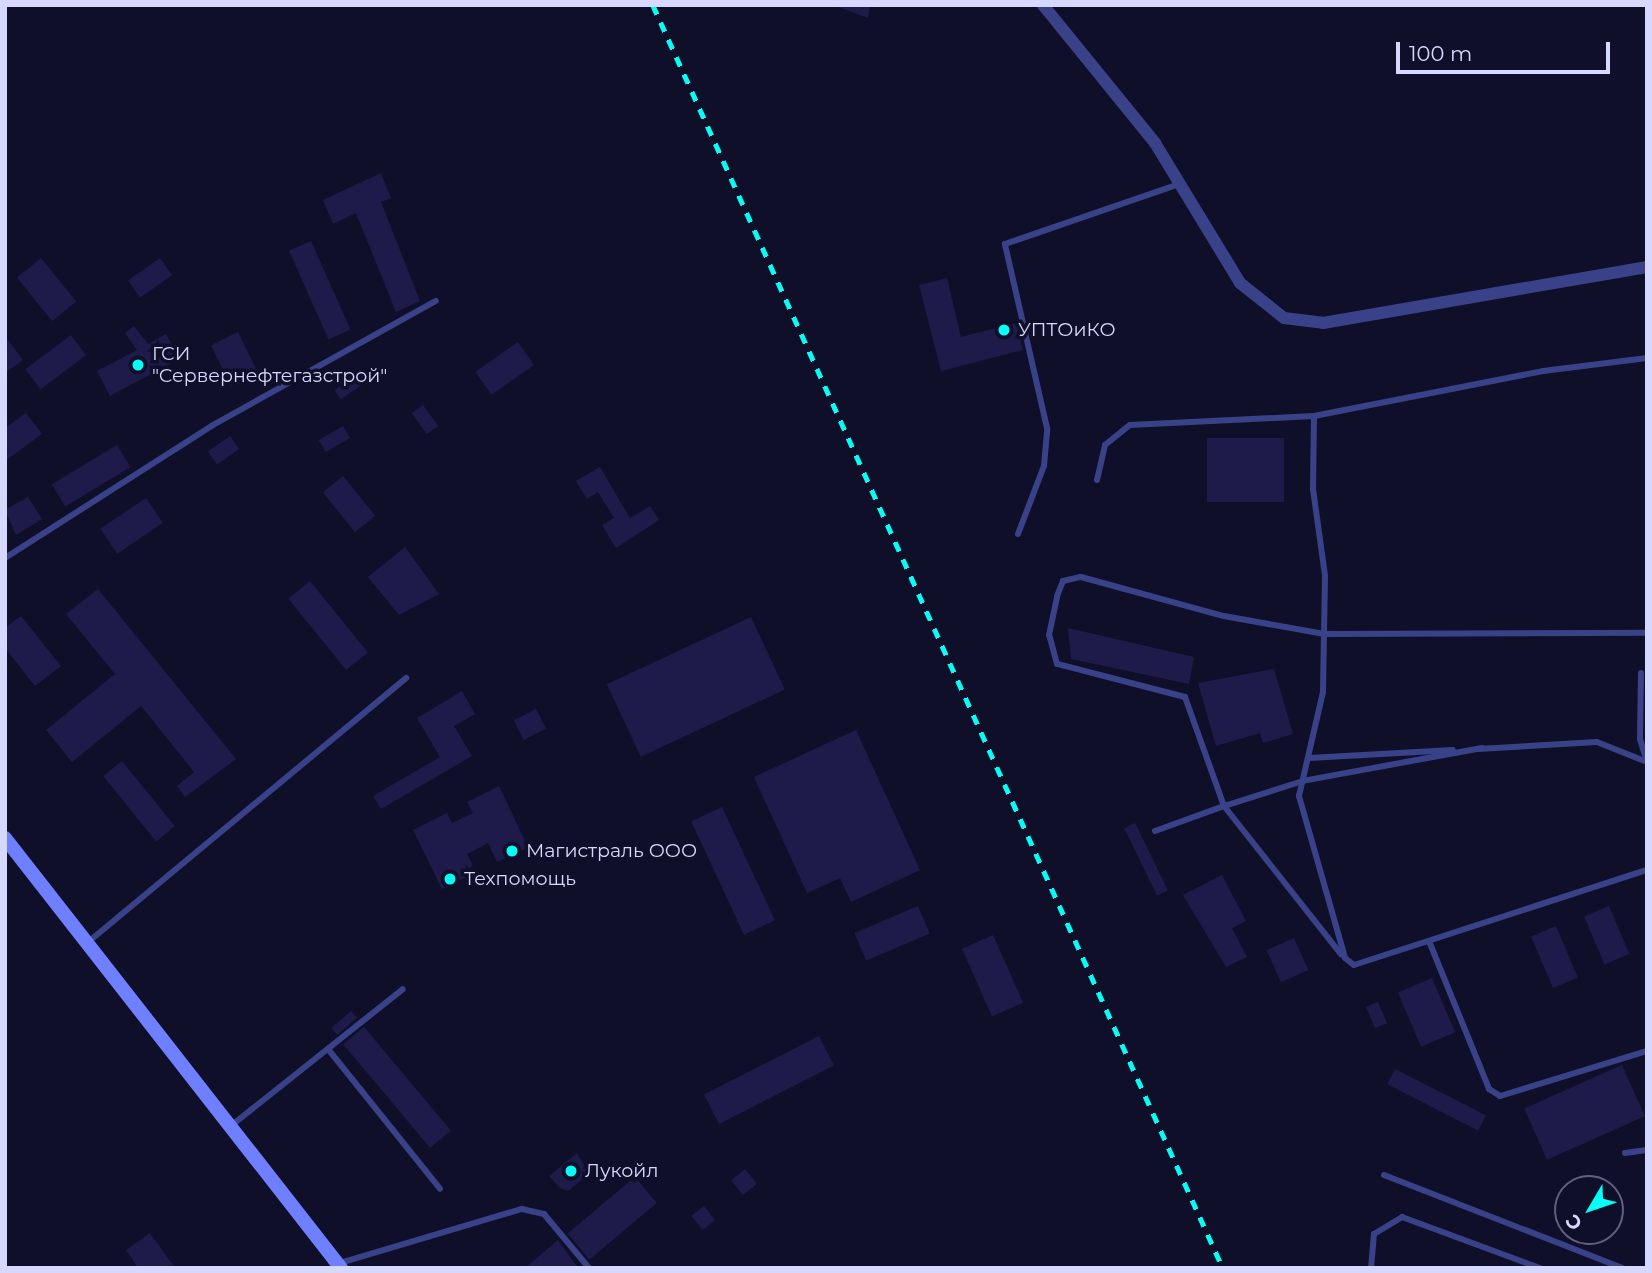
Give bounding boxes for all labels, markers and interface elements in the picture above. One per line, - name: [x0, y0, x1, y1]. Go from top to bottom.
- scale bar: [1400, 28, 1614, 72]
- text: 100 m: [1409, 41, 1472, 66]
- place label: УПТОиКО: [1018, 319, 1116, 341]
- marker: УПТОиКО: [996, 322, 1012, 338]
- place label: ГСИ "Сервернефтегазстрой": [152, 343, 387, 387]
- marker: ГСИ "Сервернефтегазстрой": [130, 357, 146, 373]
- place label: Магистраль ООО: [526, 840, 697, 862]
- marker: Магистраль ООО: [504, 843, 520, 859]
- place label: Техпомощь: [464, 868, 576, 890]
- marker: Техпомощь: [442, 871, 458, 887]
- place label: Лукойл: [585, 1160, 658, 1182]
- marker: Лукойл: [563, 1163, 579, 1179]
- north arrow: [1554, 1175, 1624, 1245]
- text: С: [1561, 1210, 1587, 1235]

